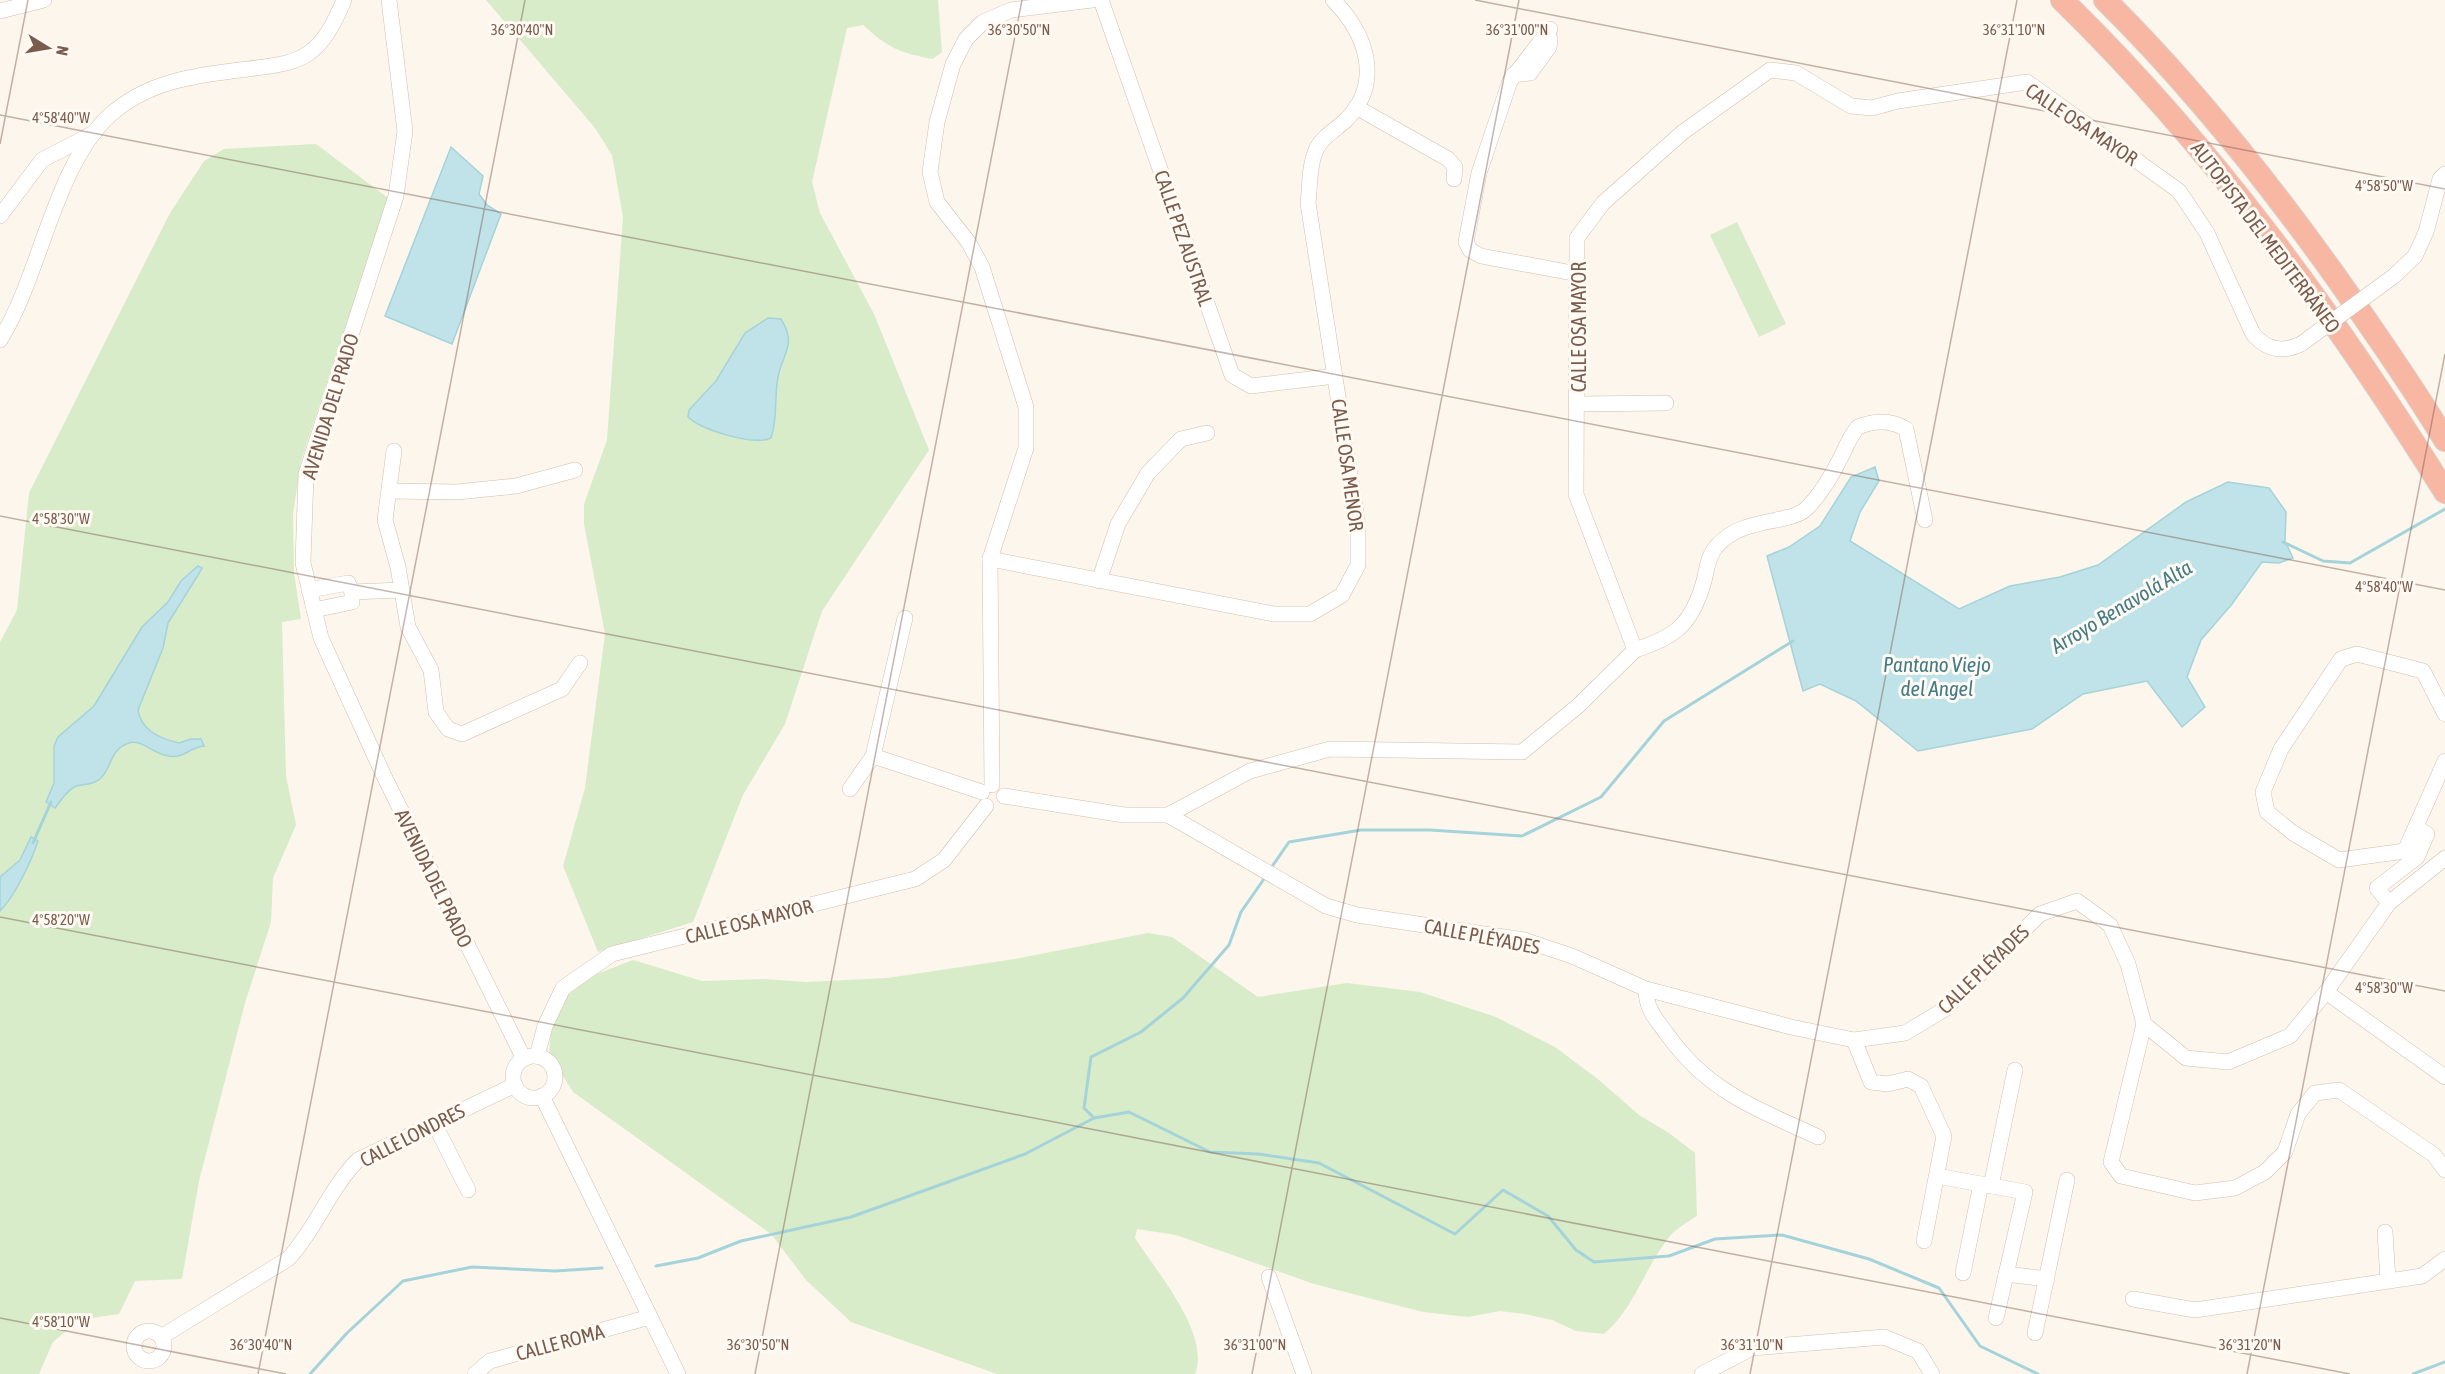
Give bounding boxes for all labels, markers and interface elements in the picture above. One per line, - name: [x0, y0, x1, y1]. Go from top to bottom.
- north arrow: [18, 18, 78, 78]
- text: 36°30'40"N: [491, 21, 553, 38]
- text: 36°30'50"N: [988, 21, 1050, 38]
- text: 36°31'00"N: [1486, 21, 1548, 38]
- text: 36°31'10"N: [1983, 21, 2045, 38]
- text: N: [53, 45, 72, 57]
- street label: CALLE OSA MAYOR: [2022, 78, 2142, 170]
- text: 4°58'40"W: [32, 109, 90, 126]
- street label: AUTOPISTA DEL MEDITERRÁNEO: [2187, 137, 2345, 337]
- street label: CALLE PEZ AUSTRAL: [1150, 167, 1218, 309]
- text: 4°58'50"W: [2355, 177, 2413, 194]
- street label: CALLE OSA MAYOR: [1567, 262, 1590, 392]
- street label: AVENIDA DEL PRADO: [297, 330, 363, 482]
- street label: CALLE OSA MENOR: [1327, 397, 1369, 533]
- text: 4°58'30"W: [32, 510, 90, 527]
- water label: Arroyo Benavolá Alta: [2045, 554, 2196, 658]
- text: 4°58'40"W: [2355, 578, 2413, 595]
- water label: Pantano Viejo del Angel: [1883, 652, 1991, 700]
- street label: AVENIDA DEL PRADO: [391, 805, 477, 951]
- street label: CALLE OSA MAYOR: [683, 894, 815, 948]
- text: 4°58'20"W: [32, 911, 90, 928]
- street label: CALLE PLÉYADES: [1422, 914, 1542, 958]
- street label: CALLE PLÉYADES: [1933, 920, 2033, 1018]
- text: 4°58'30"W: [2355, 979, 2413, 996]
- street label: CALLE LONDRES: [356, 1099, 468, 1171]
- text: 4°58'10"W: [32, 1313, 90, 1330]
- street label: CALLE ROMA: [513, 1319, 607, 1365]
- text: 36°30'40"N: [230, 1336, 292, 1353]
- text: 36°30'50"N: [727, 1336, 789, 1353]
- text: 36°31'00"N: [1224, 1336, 1286, 1353]
- text: 36°31'10"N: [1721, 1336, 1783, 1353]
- text: 36°31'20"N: [2219, 1336, 2281, 1353]

